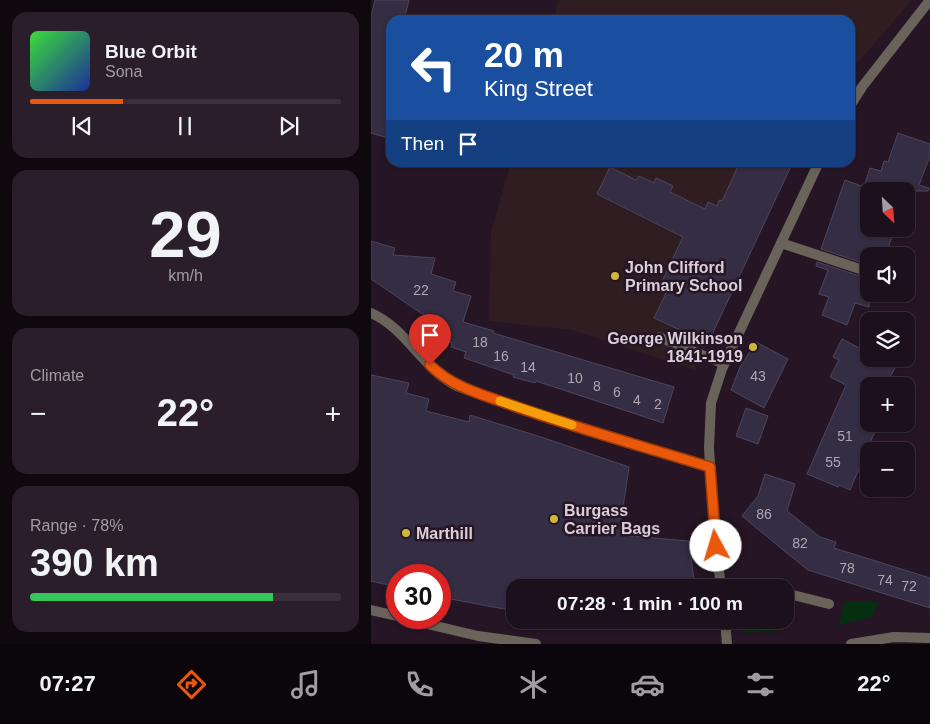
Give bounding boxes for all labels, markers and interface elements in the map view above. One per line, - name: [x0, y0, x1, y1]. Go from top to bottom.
- icon: left: [401, 35, 466, 100]
- text: 20 m: [484, 35, 564, 74]
- text: Blue Orbit: [105, 41, 197, 62]
- text: Sona: [105, 63, 142, 80]
- text: King Street: [484, 76, 593, 101]
- icon: previous: [68, 112, 96, 140]
- icon: pause: [171, 112, 199, 140]
- icon: next: [275, 112, 303, 140]
- icon: arrive: [454, 130, 482, 158]
- text: Then: [401, 133, 444, 154]
- north arrow: [860, 182, 915, 238]
- map controls: [860, 182, 915, 497]
- text: 29: [149, 198, 222, 271]
- button: sound: [860, 247, 915, 302]
- place label: John Clifford Primary School: [625, 259, 742, 294]
- text: km/h: [168, 267, 203, 284]
- marker: John Clifford Primary School: [609, 270, 621, 282]
- house number: 22: [413, 282, 429, 298]
- button: layers: [860, 312, 915, 367]
- pin: [409, 314, 451, 365]
- icon: arrive: [416, 321, 444, 349]
- place label: George Wilkinson 1841-1919: [607, 330, 743, 365]
- house number: 18: [472, 334, 488, 350]
- marker: George Wilkinson 1841-1919: [747, 341, 759, 353]
- house number: 16: [493, 348, 509, 364]
- house number: 14: [520, 359, 536, 375]
- text: Climate: [30, 367, 84, 384]
- house number: 43: [750, 368, 766, 384]
- house number: 10: [567, 370, 583, 386]
- button: +: [860, 377, 915, 432]
- house number: 8: [593, 378, 601, 394]
- house number: 6: [613, 384, 621, 400]
- text: 22°: [157, 392, 214, 434]
- house number: 4: [633, 392, 641, 408]
- house number: 2: [654, 396, 662, 412]
- text: −: [30, 398, 46, 429]
- text: +: [325, 398, 341, 429]
- house number: 51: [837, 428, 853, 444]
- button: −: [860, 442, 915, 497]
- house number: 55: [825, 454, 841, 470]
- place label: Burgass Carrier Bags: [564, 502, 660, 537]
- house number: 86: [756, 506, 772, 522]
- marker: Burgass Carrier Bags: [548, 513, 560, 525]
- text: Range · 78%: [30, 517, 123, 534]
- position arrow: [689, 519, 741, 571]
- place label: Marthill: [416, 525, 473, 542]
- marker: Marthill: [400, 527, 412, 539]
- house number: 82: [792, 535, 808, 551]
- text: 390 km: [30, 542, 159, 584]
- house number: 78: [839, 560, 855, 576]
- speed limit sign: 30: [386, 564, 451, 629]
- house number: 74: [877, 572, 893, 588]
- house number: 72: [901, 578, 917, 594]
- text: 07:28 · 1 min · 100 m: [557, 593, 743, 614]
- icon: directions: [174, 667, 209, 702]
- icon: music: [288, 667, 323, 702]
- icon: phone: [402, 667, 437, 702]
- icon: climate: [516, 667, 551, 702]
- icon: car: [630, 667, 665, 702]
- icon: filters: [743, 667, 778, 702]
- text: 07:27: [39, 671, 96, 696]
- text: 22°: [857, 671, 891, 696]

